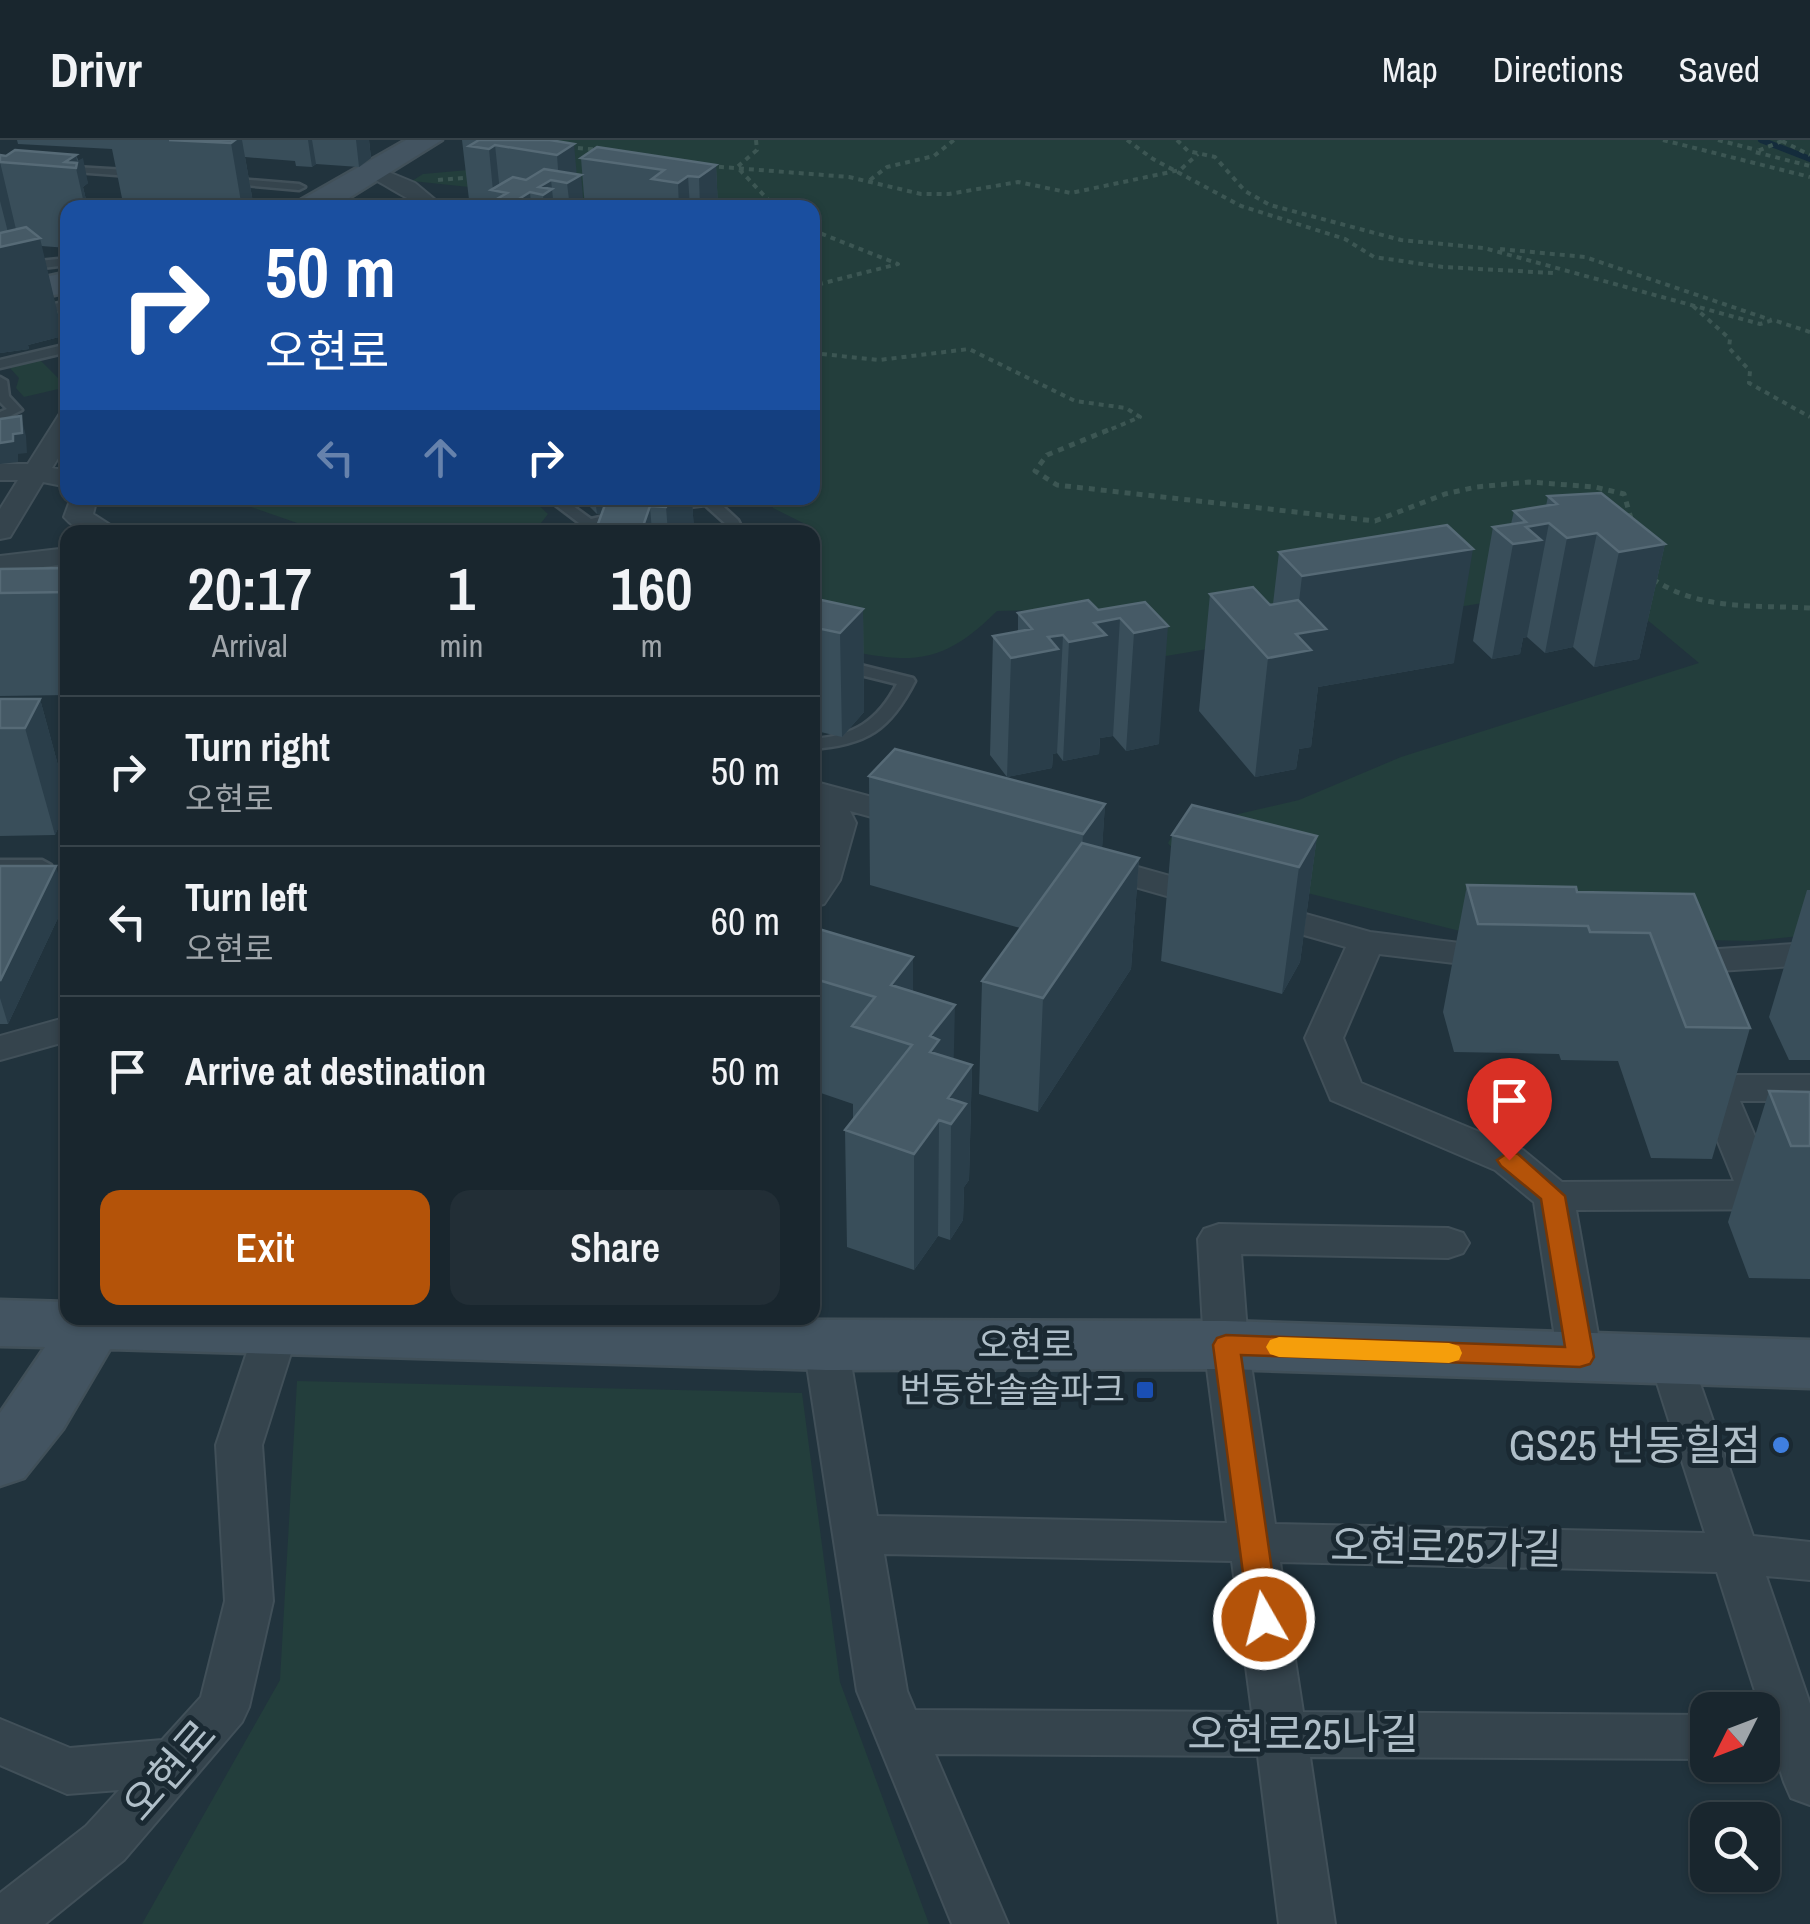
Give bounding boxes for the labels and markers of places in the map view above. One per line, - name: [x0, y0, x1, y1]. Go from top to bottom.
- pin: [1467, 1058, 1552, 1161]
- place label: 번동한솔솔파크: [900, 1366, 1125, 1413]
- marker: 번동한솔솔파크: [1134, 1379, 1156, 1401]
- place label: GS25 번동힐점: [1509, 1417, 1761, 1473]
- marker: GS25 번동힐점: [1770, 1434, 1792, 1456]

